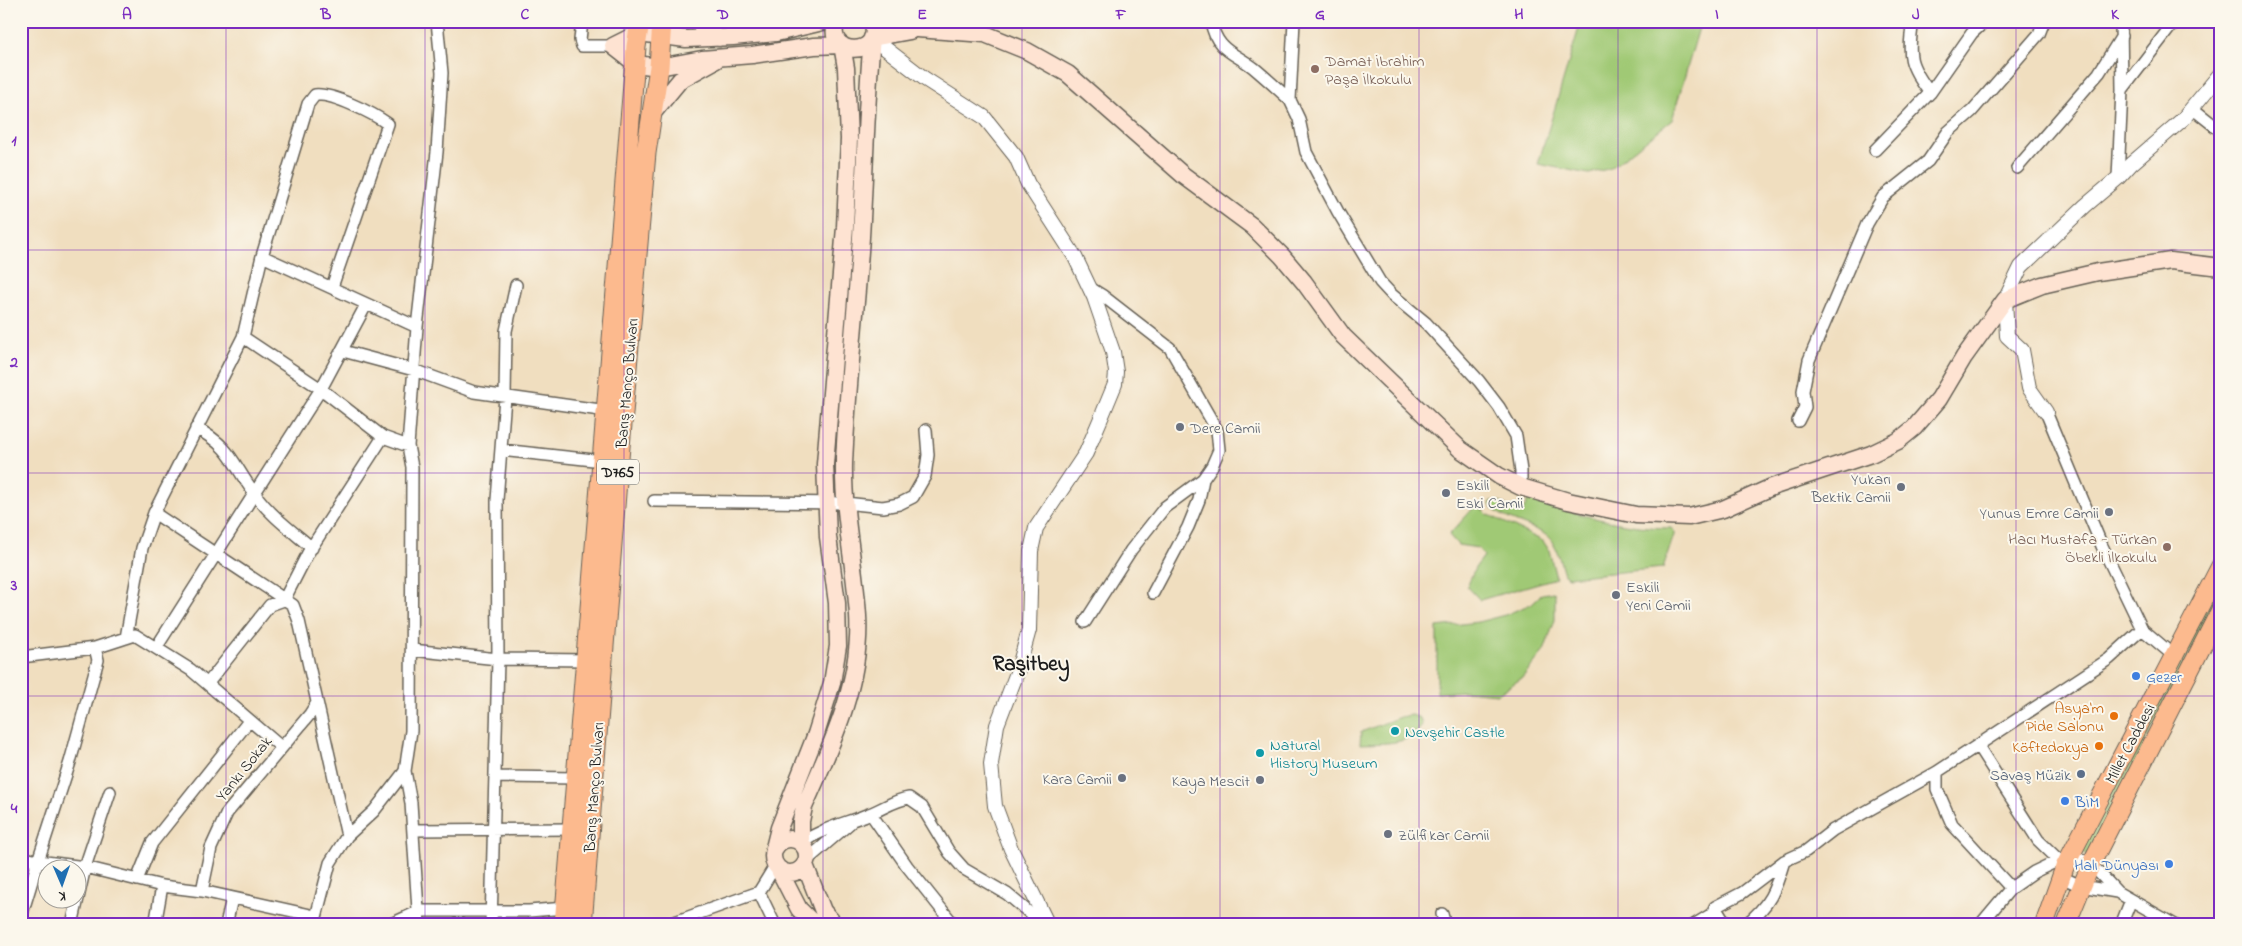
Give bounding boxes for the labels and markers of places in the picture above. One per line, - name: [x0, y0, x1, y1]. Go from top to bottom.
- place label: Damat İbrahim Paşa İlkokulu: [1324, 50, 1425, 92]
- marker: Damat İbrahim Paşa İlkokulu: [1309, 63, 1321, 75]
- place label: Dere Camii: [1189, 417, 1261, 441]
- marker: Dere Camii: [1174, 421, 1186, 433]
- place label: Yukarı Bektik Camii: [1810, 468, 1891, 510]
- place label: Eskili Eski Camii: [1456, 474, 1523, 516]
- marker: Yukarı Bektik Camii: [1895, 481, 1907, 493]
- marker: Eskili Eski Camii: [1440, 487, 1452, 499]
- place label: Yunus Emre Camii: [1980, 502, 2099, 526]
- marker: Yunus Emre Camii: [2103, 506, 2115, 518]
- place label: Hacı Mustafa - Türkan Öbekli İlkokulu: [2008, 528, 2157, 570]
- marker: Hacı Mustafa - Türkan Öbekli İlkokulu: [2161, 541, 2173, 553]
- place label: Eskili Yeni Camii: [1626, 576, 1691, 618]
- marker: Eskili Yeni Camii: [1610, 589, 1622, 601]
- place label: Gezer: [2146, 666, 2182, 690]
- marker: Gezer: [2130, 670, 2142, 682]
- place label: Asya'm Pide Salonu: [2026, 697, 2104, 739]
- marker: Asya'm Pide Salonu: [2108, 710, 2120, 722]
- place label: Nevşehir Castle: [1405, 721, 1506, 745]
- marker: Nevşehir Castle: [1389, 725, 1401, 737]
- place label: Natural History Museum: [1270, 734, 1378, 776]
- place label: Köftedokya: [2012, 736, 2089, 760]
- marker: Köftedokya: [2093, 740, 2105, 752]
- marker: Natural History Museum: [1254, 747, 1266, 759]
- place label: Savaş Müzik: [1990, 764, 2072, 788]
- place label: Kara Camii: [1042, 768, 1112, 792]
- marker: Savaş Müzik: [2075, 768, 2087, 780]
- place label: Kaya Mescit: [1172, 770, 1251, 794]
- marker: Kara Camii: [1116, 772, 1128, 784]
- marker: Kaya Mescit: [1254, 774, 1266, 786]
- place label: BİM: [2074, 791, 2099, 815]
- marker: BİM: [2059, 795, 2071, 807]
- place label: Zülfikar Camii: [1398, 824, 1490, 848]
- marker: Zülfikar Camii: [1382, 828, 1394, 840]
- place label: Halı Dünyası: [2074, 854, 2159, 878]
- marker: Halı Dünyası: [2163, 858, 2175, 870]

